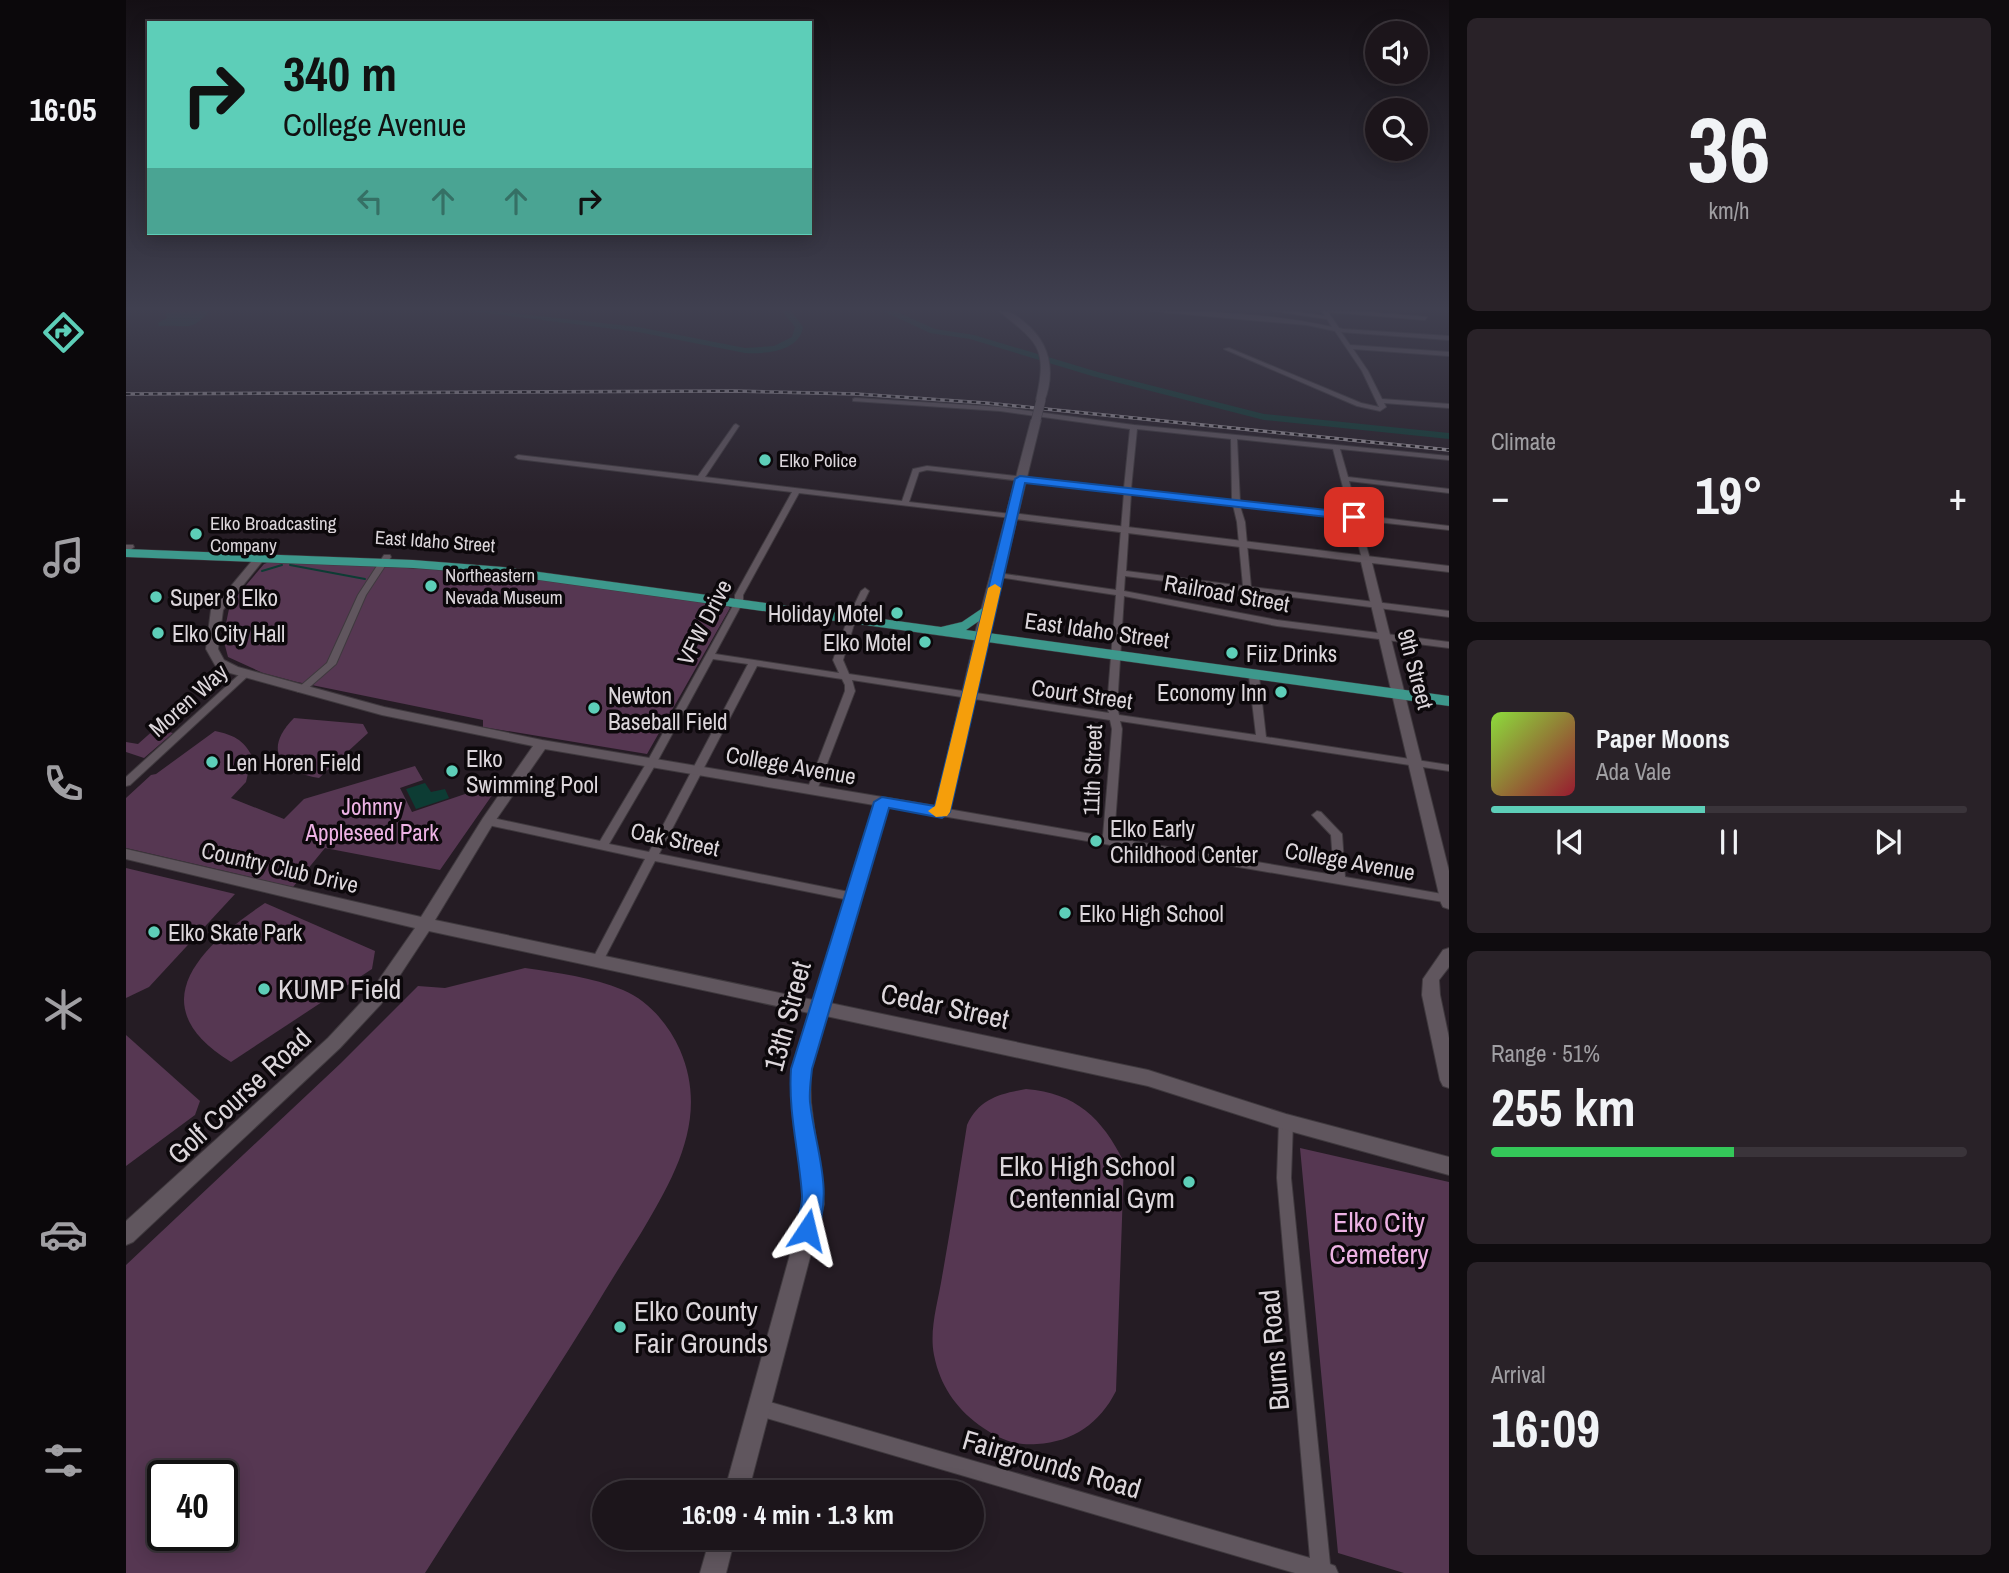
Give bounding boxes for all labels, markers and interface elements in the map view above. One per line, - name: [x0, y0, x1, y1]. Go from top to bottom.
- map controls: [1365, 21, 1428, 161]
- button: sound: [1365, 21, 1428, 84]
- text: 340 m: [283, 40, 397, 106]
- icon: right: [168, 49, 259, 140]
- text: 16:05: [29, 88, 97, 131]
- text: 36: [1688, 88, 1771, 210]
- button: search: [1365, 98, 1428, 161]
- text: College Avenue: [283, 103, 466, 146]
- icon: left: [351, 182, 389, 220]
- icon: ahead: [424, 182, 462, 220]
- icon: ahead: [497, 182, 535, 220]
- icon: right: [570, 182, 608, 220]
- text: km/h: [1709, 195, 1749, 226]
- icon: directions: [39, 308, 88, 357]
- text: Climate: [1491, 426, 1556, 457]
- place label: Elko Police: [779, 447, 857, 473]
- marker: Elko Police: [757, 452, 773, 468]
- text: 19°: [1695, 460, 1763, 530]
- text: −: [1491, 471, 1509, 522]
- text: +: [1949, 471, 1967, 522]
- pin: [1324, 487, 1384, 547]
- icon: arrive: [1335, 498, 1373, 536]
- place label: Elko Broadcasting Company: [210, 510, 337, 558]
- street label: East Idaho Street: [374, 524, 497, 558]
- marker: Elko Broadcasting Company: [188, 526, 204, 542]
- icon: music: [39, 533, 88, 582]
- place label: Northeastern Nevada Museum: [445, 562, 563, 610]
- street label: Railroad Street: [1162, 567, 1292, 619]
- street label: VFW Drive: [669, 574, 739, 670]
- marker: Northeastern Nevada Museum: [423, 578, 439, 594]
- place label: Super 8 Elko: [170, 582, 278, 613]
- marker: Super 8 Elko: [148, 589, 164, 605]
- place label: Holiday Motel: [768, 598, 883, 629]
- marker: Holiday Motel: [889, 605, 905, 621]
- street label: East Idaho Street: [1023, 605, 1171, 655]
- place label: Elko City Hall: [172, 618, 285, 649]
- marker: Elko City Hall: [150, 625, 166, 641]
- street label: 9th Street: [1390, 625, 1442, 713]
- place label: Elko Motel: [823, 627, 911, 658]
- marker: Elko Motel: [917, 634, 933, 650]
- place label: Fiiz Drinks: [1246, 638, 1337, 669]
- marker: Fiiz Drinks: [1224, 645, 1240, 661]
- street label: Moren Way: [142, 656, 234, 744]
- street label: Court Street: [1029, 672, 1135, 716]
- place label: Economy Inn: [1157, 677, 1267, 708]
- place label: Newton Baseball Field: [608, 680, 728, 737]
- marker: Economy Inn: [1273, 684, 1289, 700]
- marker: Newton Baseball Field: [586, 700, 602, 716]
- text: Paper Moons: [1596, 721, 1730, 756]
- street label: 11th Street: [1075, 724, 1109, 816]
- street label: College Avenue: [723, 738, 859, 792]
- place label: Elko Swimming Pool: [466, 743, 598, 800]
- place label: Len Horen Field: [226, 747, 361, 778]
- marker: Len Horen Field: [204, 754, 220, 770]
- text: Ada Vale: [1596, 756, 1671, 787]
- icon: phone: [39, 759, 88, 808]
- marker: Elko Swimming Pool: [444, 763, 460, 779]
- park label: Johnny Appleseed Park: [304, 791, 439, 848]
- place label: Elko Early Childhood Center: [1110, 813, 1259, 870]
- street label: Oak Street: [628, 814, 722, 864]
- icon: previous: [1551, 823, 1589, 861]
- icon: pause: [1710, 823, 1748, 861]
- icon: next: [1869, 823, 1907, 861]
- marker: Elko Early Childhood Center: [1088, 833, 1104, 849]
- street label: Country Club Drive: [198, 834, 362, 900]
- street label: College Avenue: [1282, 834, 1418, 888]
- place label: Elko High School: [1079, 898, 1224, 929]
- marker: Elko High School: [1057, 905, 1073, 921]
- place label: Elko Skate Park: [168, 917, 303, 948]
- marker: Elko Skate Park: [146, 924, 162, 940]
- street label: 13th Street: [754, 957, 820, 1075]
- place label: KUMP Field: [278, 970, 401, 1008]
- street label: Cedar Street: [877, 974, 1013, 1038]
- marker: KUMP Field: [256, 981, 272, 997]
- icon: climate: [39, 985, 88, 1034]
- street label: Golf Course Road: [159, 1019, 319, 1173]
- text: Range · 51%: [1491, 1038, 1600, 1069]
- text: 255 km: [1491, 1072, 1636, 1142]
- place label: Elko High School Centennial Gym: [999, 1147, 1175, 1217]
- marker: Elko High School Centennial Gym: [1181, 1174, 1197, 1190]
- position arrow: [770, 1193, 844, 1267]
- park label: Elko City Cemetery: [1329, 1203, 1429, 1273]
- icon: car: [39, 1210, 88, 1259]
- street label: Burns Road: [1250, 1288, 1298, 1412]
- place label: Elko County Fair Grounds: [634, 1292, 768, 1362]
- marker: Elko County Fair Grounds: [612, 1319, 628, 1335]
- text: Arrival: [1491, 1359, 1546, 1390]
- text: 16:09: [1491, 1393, 1600, 1463]
- street label: Fairgrounds Road: [958, 1420, 1146, 1508]
- icon: filters: [39, 1436, 88, 1485]
- speed limit sign: 40: [147, 1460, 238, 1551]
- text: 16:09 · 4 min · 1.3 km: [682, 1497, 894, 1532]

